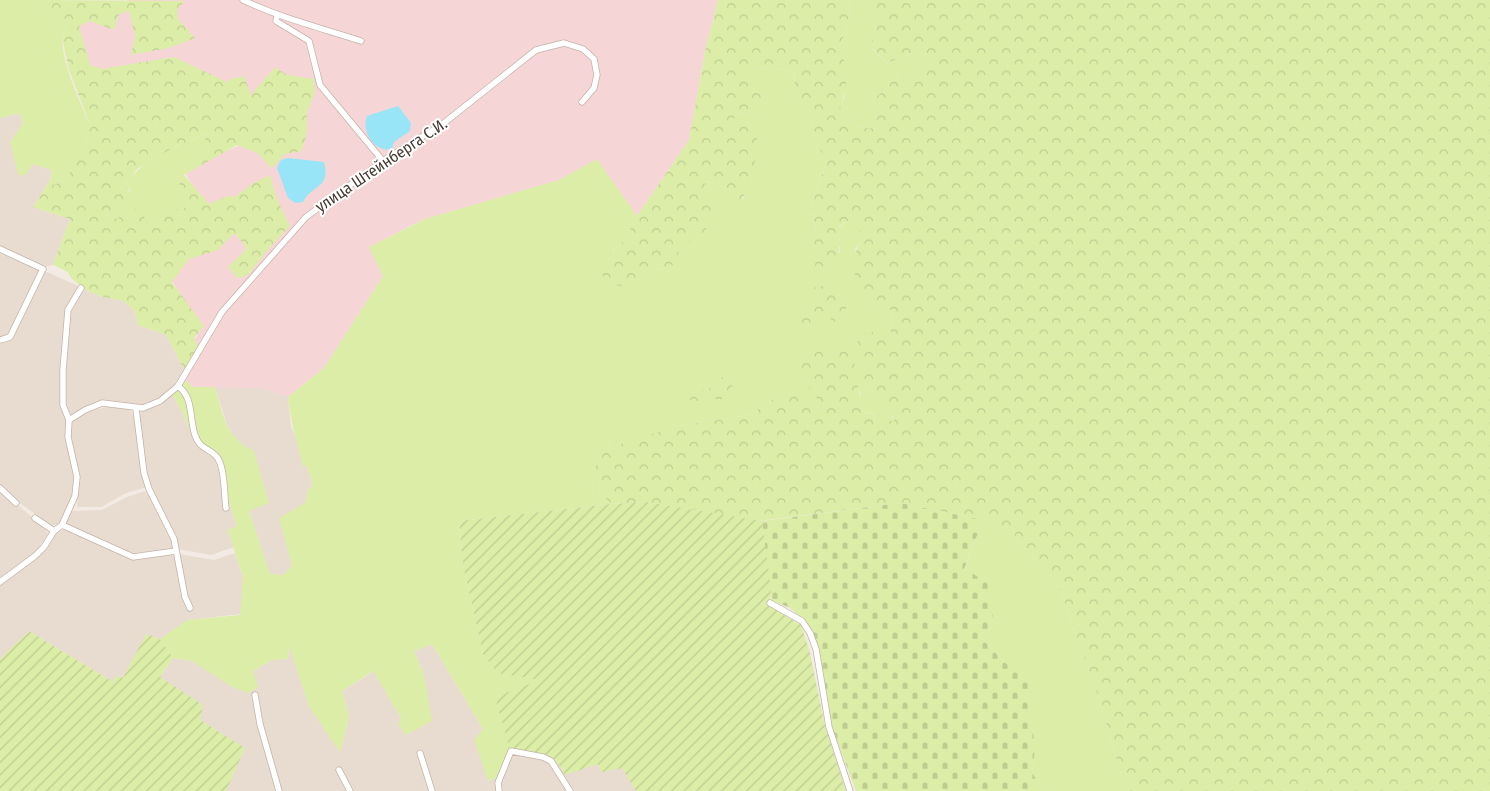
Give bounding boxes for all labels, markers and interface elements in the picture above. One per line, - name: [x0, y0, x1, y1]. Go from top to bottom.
- street label: улица Штейнберга С.И.: [312, 114, 450, 216]

